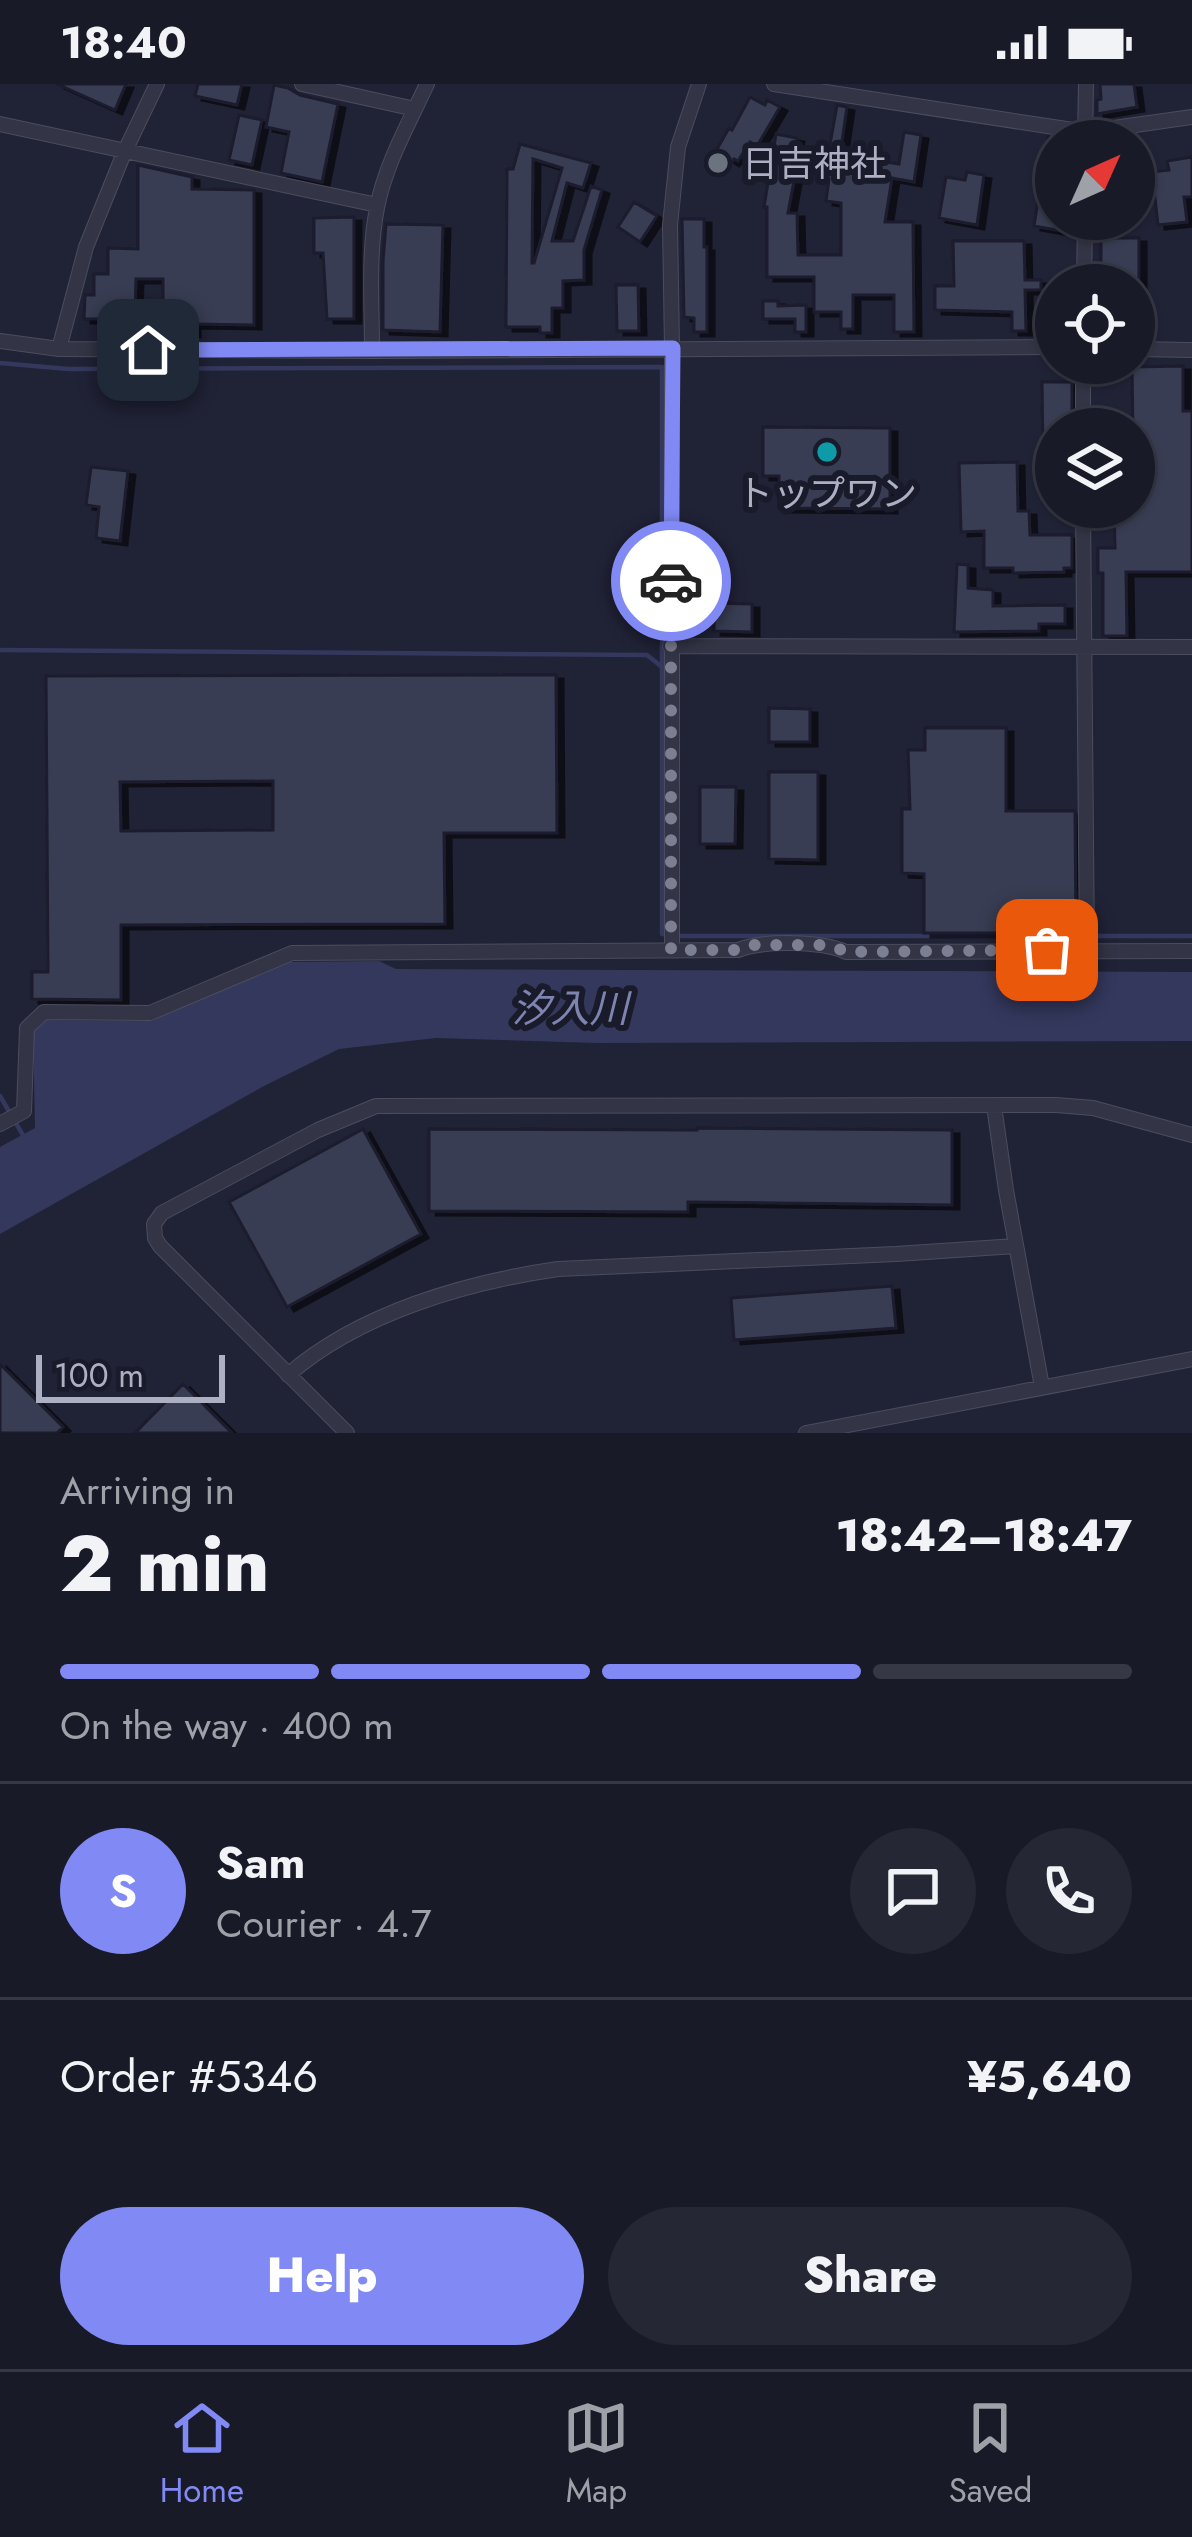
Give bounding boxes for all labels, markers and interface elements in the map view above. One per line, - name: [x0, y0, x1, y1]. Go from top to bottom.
- text: 18:40: [60, 10, 187, 75]
- north arrow: [1035, 120, 1155, 240]
- map controls: [1035, 120, 1155, 528]
- place label: 日吉神社: [742, 137, 886, 189]
- marker: 日吉神社: [705, 150, 731, 176]
- button: locate: [1035, 264, 1155, 384]
- pin: [97, 299, 199, 401]
- icon: home: [115, 317, 181, 383]
- button: layers: [1035, 408, 1155, 528]
- marker: トップワン: [814, 439, 840, 465]
- place label: トップワン: [737, 467, 917, 519]
- courier: [611, 521, 731, 641]
- icon: car: [638, 548, 704, 614]
- pin: [996, 899, 1098, 1001]
- icon: bag: [1014, 917, 1080, 983]
- water label: 汐入川: [511, 980, 632, 1037]
- scale bar: [36, 1349, 225, 1402]
- text: 100 m: [54, 1352, 144, 1399]
- text: Arriving in: [60, 1462, 235, 1519]
- text: 18:42–18:47: [836, 1503, 1132, 1568]
- text: 2 min: [60, 1508, 269, 1620]
- text: On the way · 400 m: [60, 1697, 394, 1754]
- button: chat: [850, 1828, 976, 1954]
- button: phone: [1006, 1828, 1132, 1954]
- text: Sam: [216, 1830, 305, 1895]
- text: S: [109, 1858, 137, 1923]
- text: Courier · 4.7: [216, 1895, 431, 1952]
- text: Order #5346: [60, 2044, 318, 2109]
- text: ¥5,640: [967, 2044, 1132, 2109]
- button: Help: [60, 2207, 584, 2345]
- button: Share: [608, 2207, 1132, 2345]
- tab: Home: [160, 2395, 244, 2514]
- tab: Map: [563, 2395, 629, 2514]
- tab: Saved: [949, 2395, 1032, 2514]

